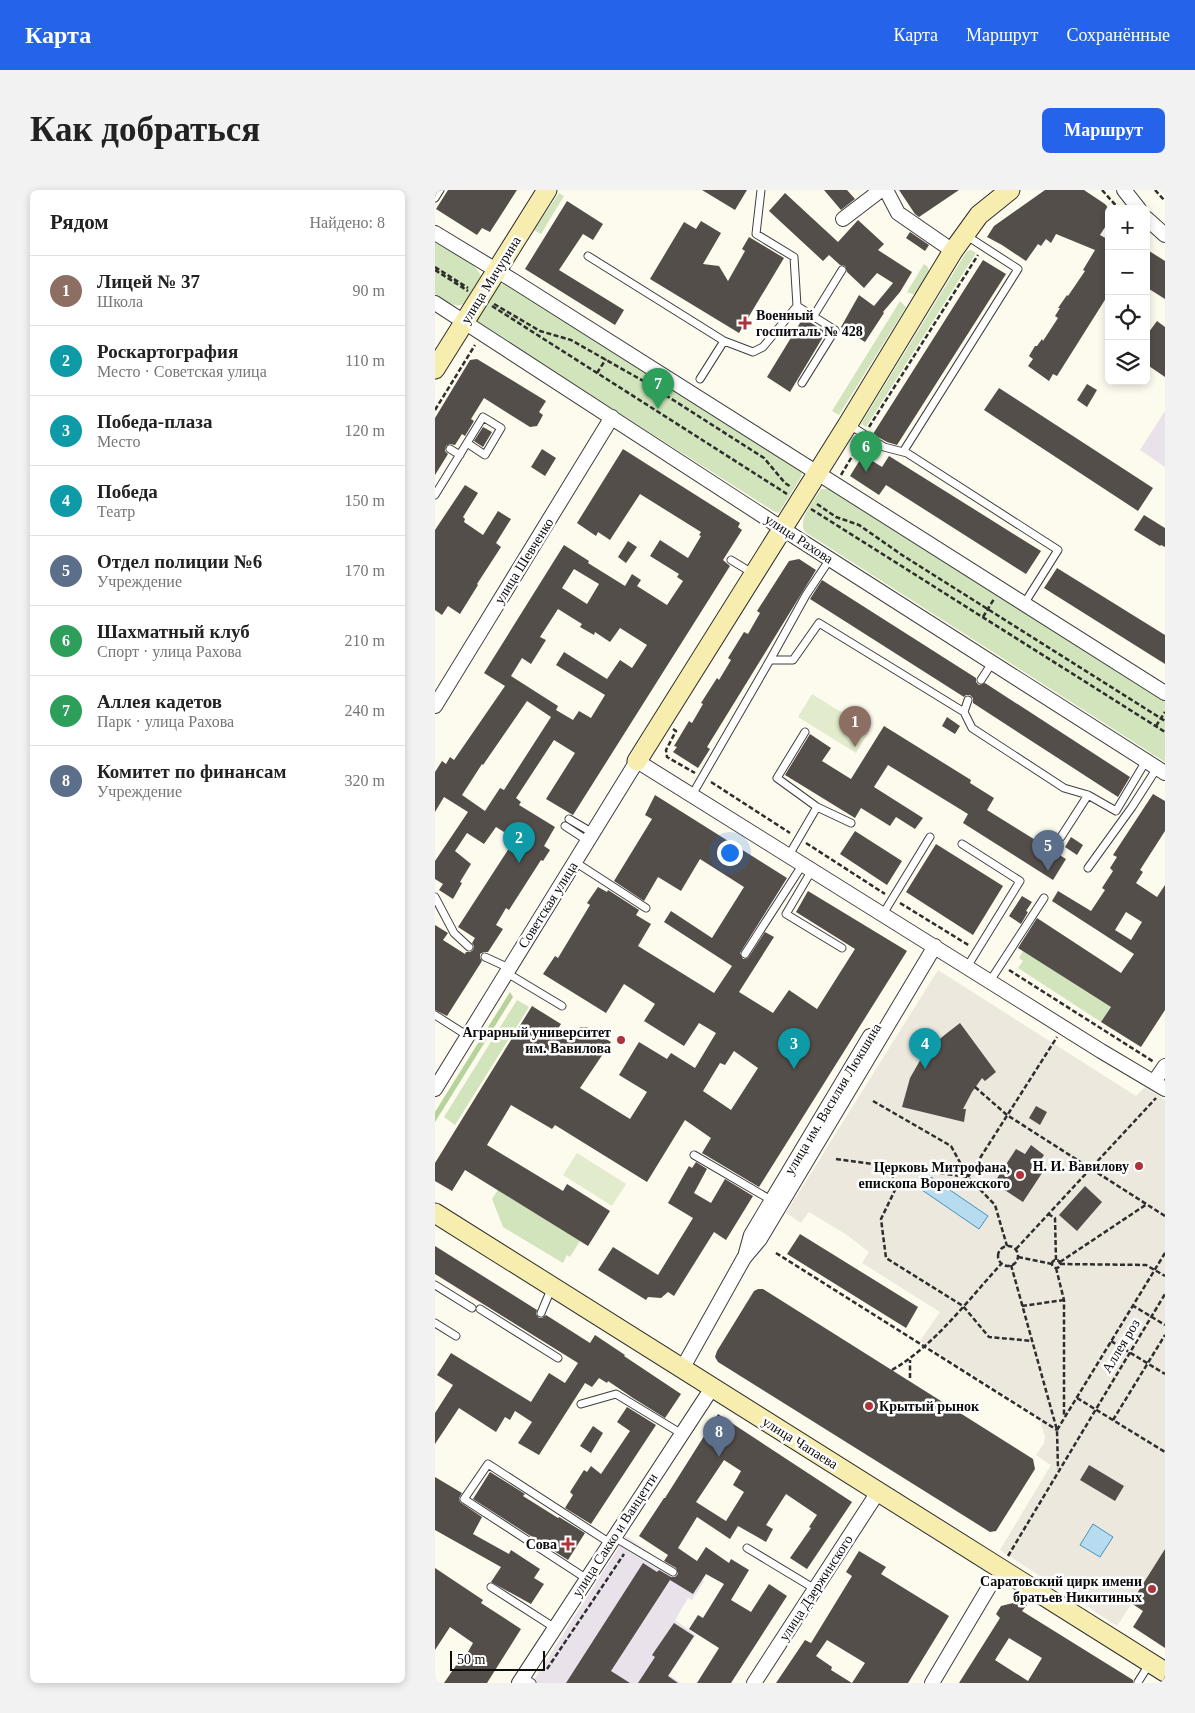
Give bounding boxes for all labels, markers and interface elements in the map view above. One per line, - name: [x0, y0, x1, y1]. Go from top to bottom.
- text: Карта: [25, 22, 91, 48]
- text: Карта: [893, 25, 938, 45]
- text: Маршрут: [966, 25, 1038, 45]
- text: Сохранённые: [1066, 25, 1170, 45]
- button: Маршрут: [1042, 108, 1165, 153]
- text: Как добраться: [30, 110, 260, 149]
- map controls: [1105, 205, 1150, 385]
- button: +: [1105, 205, 1150, 250]
- text: Рядом: [50, 210, 109, 234]
- text: Найдено: 8: [310, 214, 385, 231]
- street label: улица Мичурина: [458, 233, 524, 326]
- button: −: [1105, 250, 1150, 295]
- text: Лицей № 37: [97, 271, 200, 292]
- text: 1: [62, 282, 70, 299]
- text: 90 m: [353, 282, 385, 299]
- text: Школа: [97, 293, 143, 310]
- button: locate: [1105, 295, 1150, 340]
- place label: Военный госпиталь № 428: [756, 308, 863, 339]
- marker: Военный госпиталь № 428: [738, 316, 752, 330]
- button: layers: [1105, 340, 1150, 385]
- text: Роскартография: [97, 341, 238, 362]
- text: 2: [62, 352, 70, 369]
- text: 110 m: [345, 352, 385, 369]
- text: Место · Советская улица: [97, 363, 267, 380]
- pin: 7: [642, 368, 674, 409]
- text: Победа-плаза: [97, 411, 212, 432]
- text: 3: [62, 422, 70, 439]
- text: 120 m: [345, 422, 385, 439]
- pin: 6: [850, 431, 882, 472]
- text: Место: [97, 433, 140, 450]
- text: Победа: [97, 481, 158, 502]
- text: 4: [62, 492, 70, 509]
- text: 150 m: [345, 492, 385, 509]
- text: Театр: [97, 503, 135, 520]
- street label: улица Рахова: [762, 511, 837, 567]
- street label: улица Шевченко: [492, 515, 556, 607]
- text: Отдел полиции №6: [97, 551, 262, 572]
- text: 5: [62, 562, 70, 579]
- text: 170 m: [345, 562, 385, 579]
- text: Учреждение: [97, 573, 182, 590]
- text: Шахматный клуб: [97, 621, 250, 642]
- text: 6: [62, 632, 70, 649]
- text: 210 m: [345, 632, 385, 649]
- text: Спорт · улица Рахова: [97, 643, 242, 660]
- text: Аллея кадетов: [97, 691, 222, 712]
- text: 7: [62, 702, 70, 719]
- text: 240 m: [345, 702, 385, 719]
- pin: 1: [839, 706, 871, 747]
- text: Парк · улица Рахова: [97, 713, 234, 730]
- text: Комитет по финансам: [97, 761, 287, 782]
- text: 8: [62, 772, 70, 789]
- text: 320 m: [345, 772, 385, 789]
- text: Учреждение: [97, 783, 182, 800]
- pin: 2: [503, 822, 535, 863]
- pin: 5: [1032, 830, 1064, 871]
- your location: [717, 840, 743, 866]
- street label: Советская улица: [515, 858, 581, 951]
- street label: улица им. Василия Люкшина: [782, 1020, 885, 1177]
- place label: Аграрный университет им. Вавилова: [462, 1025, 611, 1056]
- pin: 3: [778, 1028, 810, 1069]
- pin: 4: [909, 1028, 941, 1069]
- marker: Аграрный университет им. Вавилова: [615, 1034, 627, 1046]
- place label: Н. И. Вавилову: [1033, 1159, 1129, 1174]
- place label: Церковь Митрофана, епископа Воронежского: [859, 1160, 1010, 1191]
- marker: Н. И. Вавилову: [1133, 1160, 1145, 1172]
- marker: Церковь Митрофана, епископа Воронежского: [1014, 1169, 1026, 1181]
- street label: Аллея роз: [1099, 1316, 1143, 1375]
- place label: Крытый рынок: [879, 1399, 980, 1414]
- marker: Крытый рынок: [863, 1400, 875, 1412]
- street label: улица Чапаева: [760, 1414, 841, 1472]
- pin: 8: [703, 1416, 735, 1457]
- street label: улица Сакко и Ванцетти: [569, 1470, 661, 1600]
- street label: улица Дзержинского: [776, 1532, 856, 1644]
- place label: Сова: [526, 1537, 557, 1552]
- marker: Сова: [561, 1537, 575, 1551]
- place label: Саратовский цирк имени братьев Никитиных: [980, 1574, 1142, 1605]
- marker: Саратовский цирк имени братьев Никитиных: [1146, 1583, 1158, 1595]
- scale bar: [450, 1648, 545, 1671]
- text: 50 m: [457, 1652, 485, 1667]

